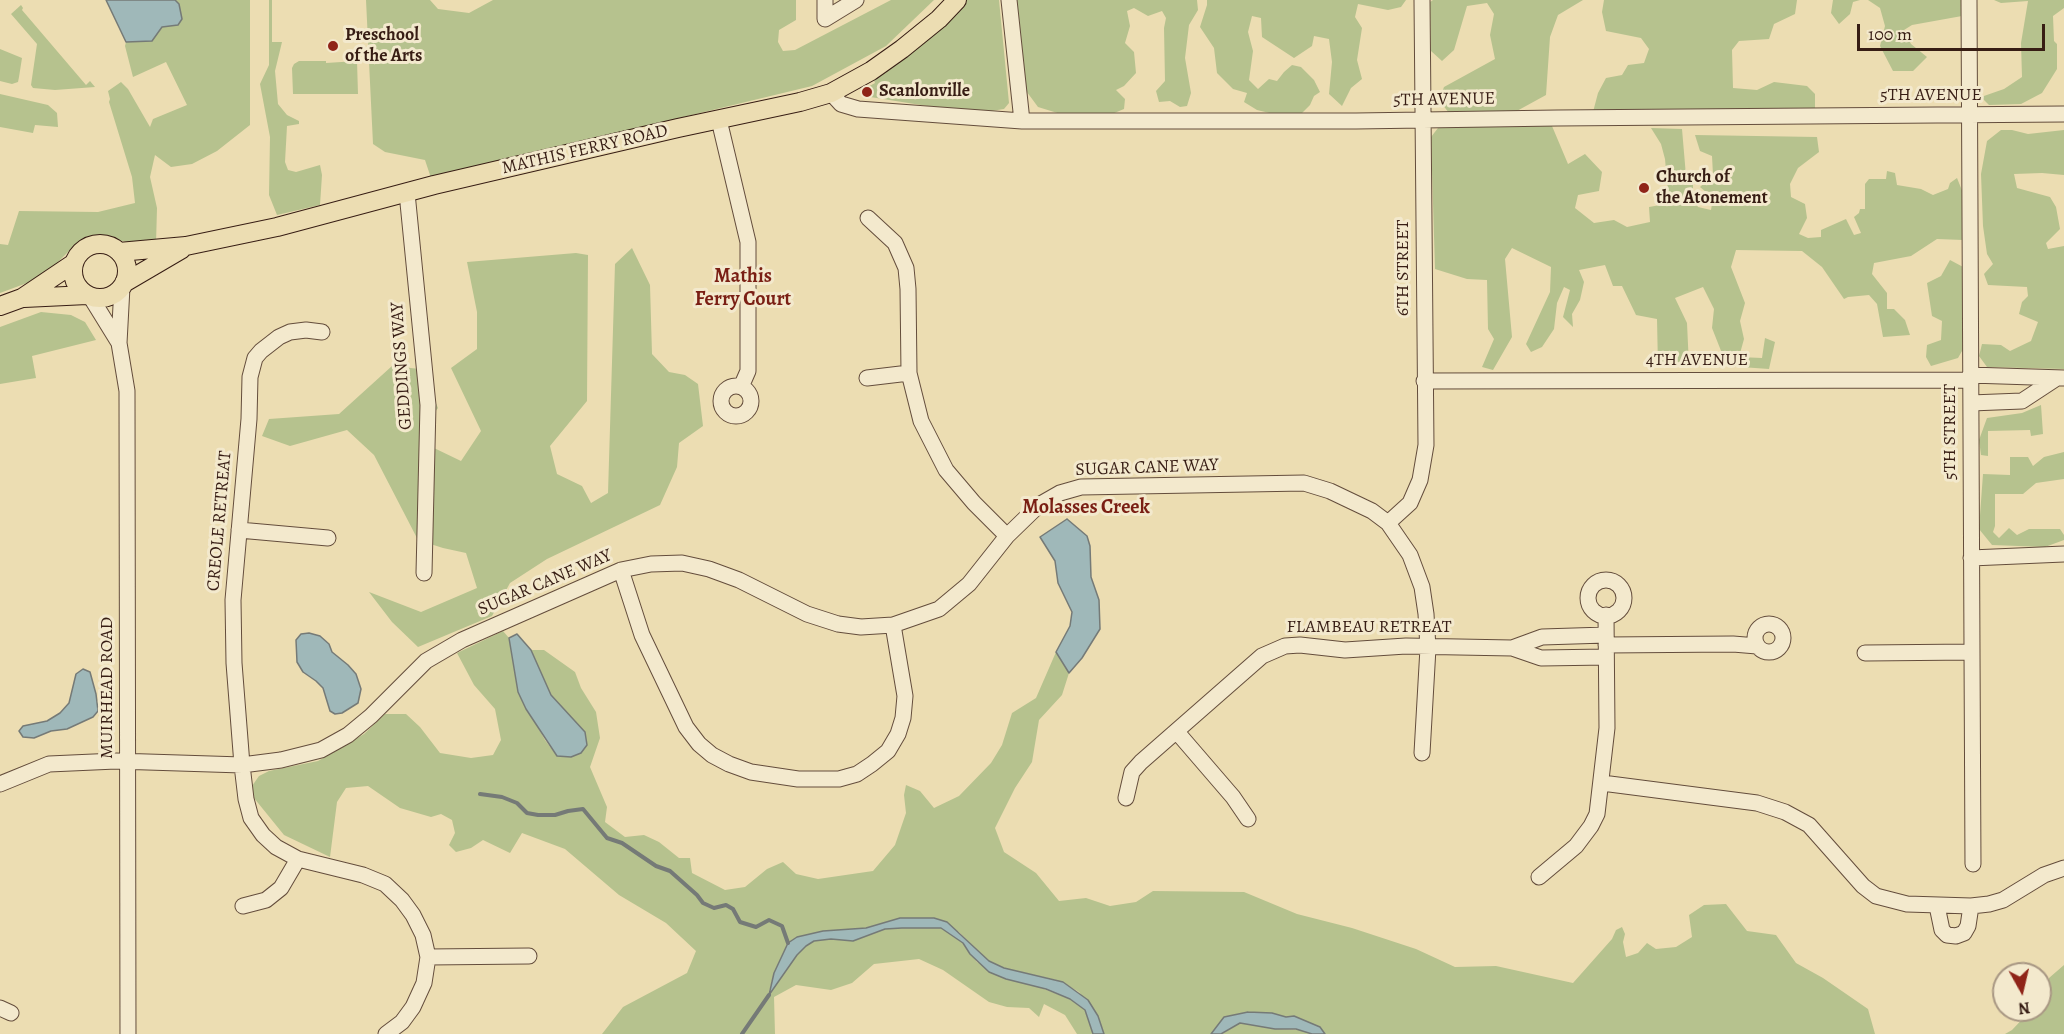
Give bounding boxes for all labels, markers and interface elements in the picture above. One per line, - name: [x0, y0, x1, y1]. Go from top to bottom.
- scale bar: [1860, 12, 2048, 50]
- text: 100 m: [1868, 22, 1912, 46]
- place label: Preschool of the Arts: [345, 25, 422, 68]
- marker: Preschool of the Arts: [326, 39, 340, 53]
- place label: Scanlonville: [879, 81, 970, 103]
- marker: Scanlonville: [860, 85, 874, 99]
- street label: 5TH AVENUE: [1880, 85, 1982, 107]
- street label: 5TH AVENUE: [1393, 88, 1495, 112]
- street label: MATHIS FERRY ROAD: [500, 120, 670, 180]
- place label: Church of the Atonement: [1656, 167, 1768, 210]
- marker: Church of the Atonement: [1637, 181, 1651, 195]
- street label: 6TH STREET: [1393, 220, 1415, 316]
- district label: Mathis Ferry Court: [695, 265, 791, 312]
- street label: GEDDINGS WAY: [387, 301, 417, 431]
- street label: 4TH AVENUE: [1646, 350, 1748, 372]
- street label: 5TH STREET: [1940, 384, 1962, 480]
- street label: CREOLE RETREAT: [203, 450, 237, 592]
- street label: SUGAR CANE WAY: [1075, 455, 1219, 481]
- district label: Molasses Creek: [1022, 496, 1150, 520]
- street label: SUGAR CANE WAY: [475, 545, 615, 621]
- street label: MUIRHEAD ROAD: [97, 617, 119, 759]
- street label: FLAMBEAU RETREAT: [1286, 617, 1452, 639]
- north arrow: [1992, 962, 2052, 1022]
- text: N: [2017, 996, 2032, 1020]

